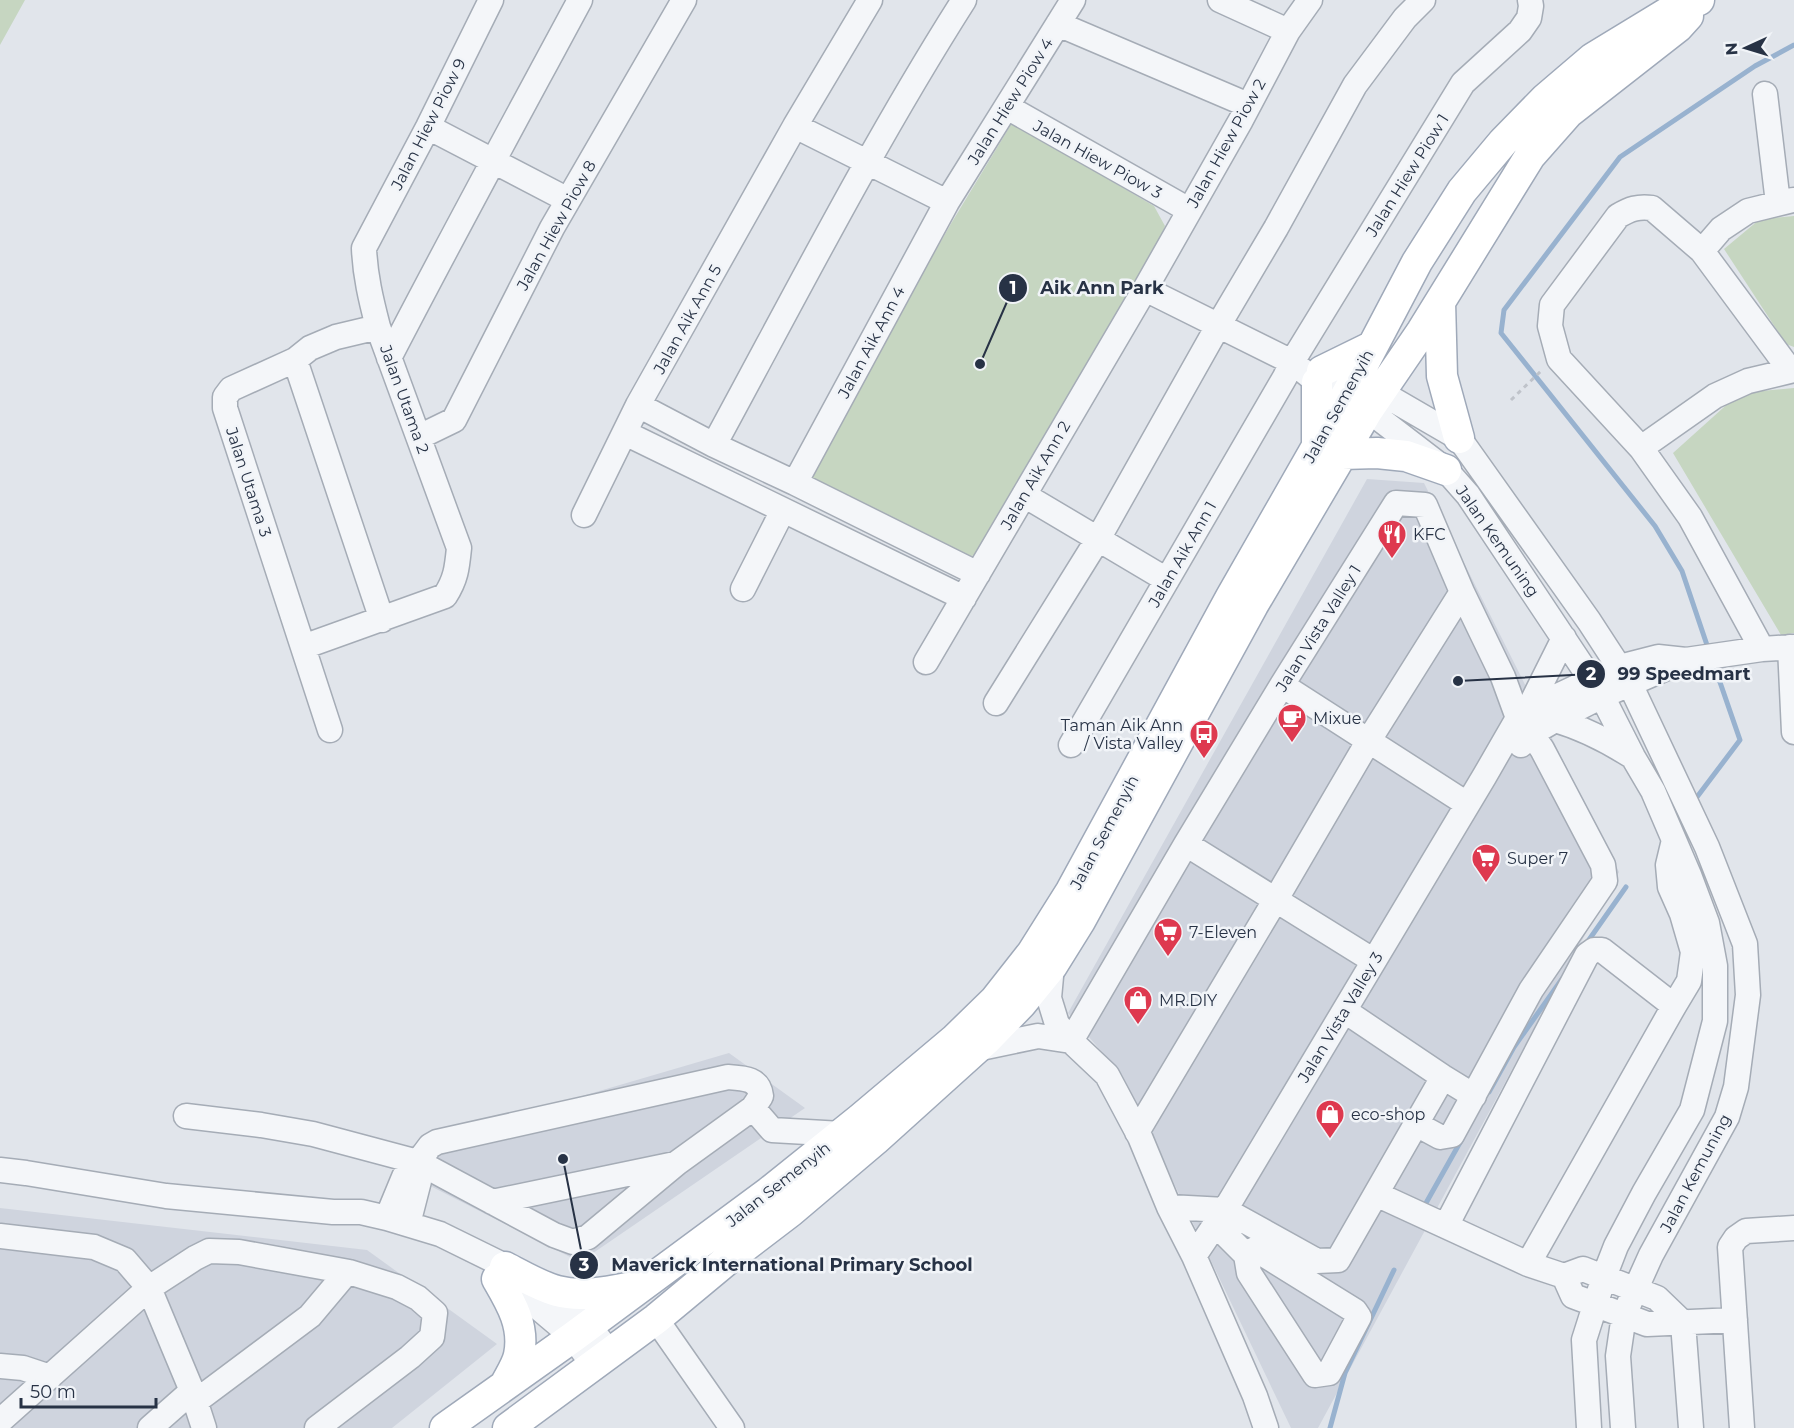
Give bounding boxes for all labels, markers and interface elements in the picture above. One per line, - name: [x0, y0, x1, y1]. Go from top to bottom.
- north arrow: [1716, 18, 1776, 78]
- street label: Jalan Hiew Piow 4: [963, 34, 1057, 169]
- text: N: [1722, 42, 1741, 56]
- street label: Jalan Hiew Piow 9: [387, 55, 470, 194]
- street label: Jalan Hiew Piow 2: [1183, 76, 1270, 212]
- street label: Jalan Hiew Piow 1: [1362, 110, 1453, 241]
- street label: Jalan Hiew Piow 3: [1029, 116, 1165, 203]
- street label: Jalan Hiew Piow 8: [512, 157, 600, 294]
- street label: Jalan Aik Ann 5: [649, 261, 725, 378]
- callout: Aik Ann Park: [998, 270, 1175, 306]
- text: 1: [1009, 277, 1017, 299]
- text: Aik Ann Park: [1039, 277, 1164, 299]
- street label: Jalan Aik Ann 4: [834, 283, 909, 402]
- street label: Jalan Utama 2: [376, 341, 433, 456]
- street label: Jalan Semenyih: [1299, 346, 1377, 467]
- street label: Jalan Aik Ann 2: [996, 418, 1074, 534]
- street label: Jalan Utama 3: [222, 424, 275, 539]
- street label: Jalan Kemuning: [1452, 481, 1543, 601]
- street label: Jalan Aik Ann 1: [1144, 498, 1220, 611]
- restaurant icon: KFC: [1376, 518, 1408, 560]
- place label: KFC: [1413, 525, 1446, 544]
- street label: Jalan Vista Valley 1: [1271, 562, 1365, 696]
- callout: 99 Speedmart: [1576, 656, 1763, 692]
- text: 2: [1586, 663, 1597, 685]
- text: 99 Speedmart: [1618, 663, 1751, 685]
- cafe icon: Mixue: [1276, 702, 1308, 744]
- place label: Mixue: [1313, 709, 1361, 728]
- place label: Taman Aik Ann / Vista Valley: [1061, 716, 1183, 753]
- bus stop icon: Taman Aik Ann / Vista Valley: [1188, 718, 1220, 760]
- street label: Jalan Semenyih: [1066, 772, 1143, 893]
- supermarket icon: Super 7: [1470, 842, 1502, 884]
- place label: Super 7: [1507, 849, 1568, 868]
- supermarket icon: 7-Eleven: [1152, 916, 1184, 958]
- place label: 7-Eleven: [1189, 923, 1257, 942]
- street label: Jalan Vista Valley 3: [1293, 949, 1387, 1087]
- shop icon: MR.DIY: [1122, 984, 1154, 1026]
- place label: MR.DIY: [1159, 991, 1218, 1010]
- shop icon: eco-shop: [1314, 1098, 1346, 1140]
- place label: eco-shop: [1351, 1105, 1425, 1124]
- street label: Jalan Kemuning: [1656, 1111, 1735, 1237]
- street label: Jalan Semenyih: [722, 1138, 834, 1231]
- callout: Maverick International Primary School: [569, 1247, 984, 1283]
- text: 3: [578, 1254, 590, 1276]
- text: Maverick International Primary School: [611, 1254, 973, 1276]
- scale bar: [21, 1371, 156, 1409]
- text: 50 m: [30, 1381, 76, 1403]

